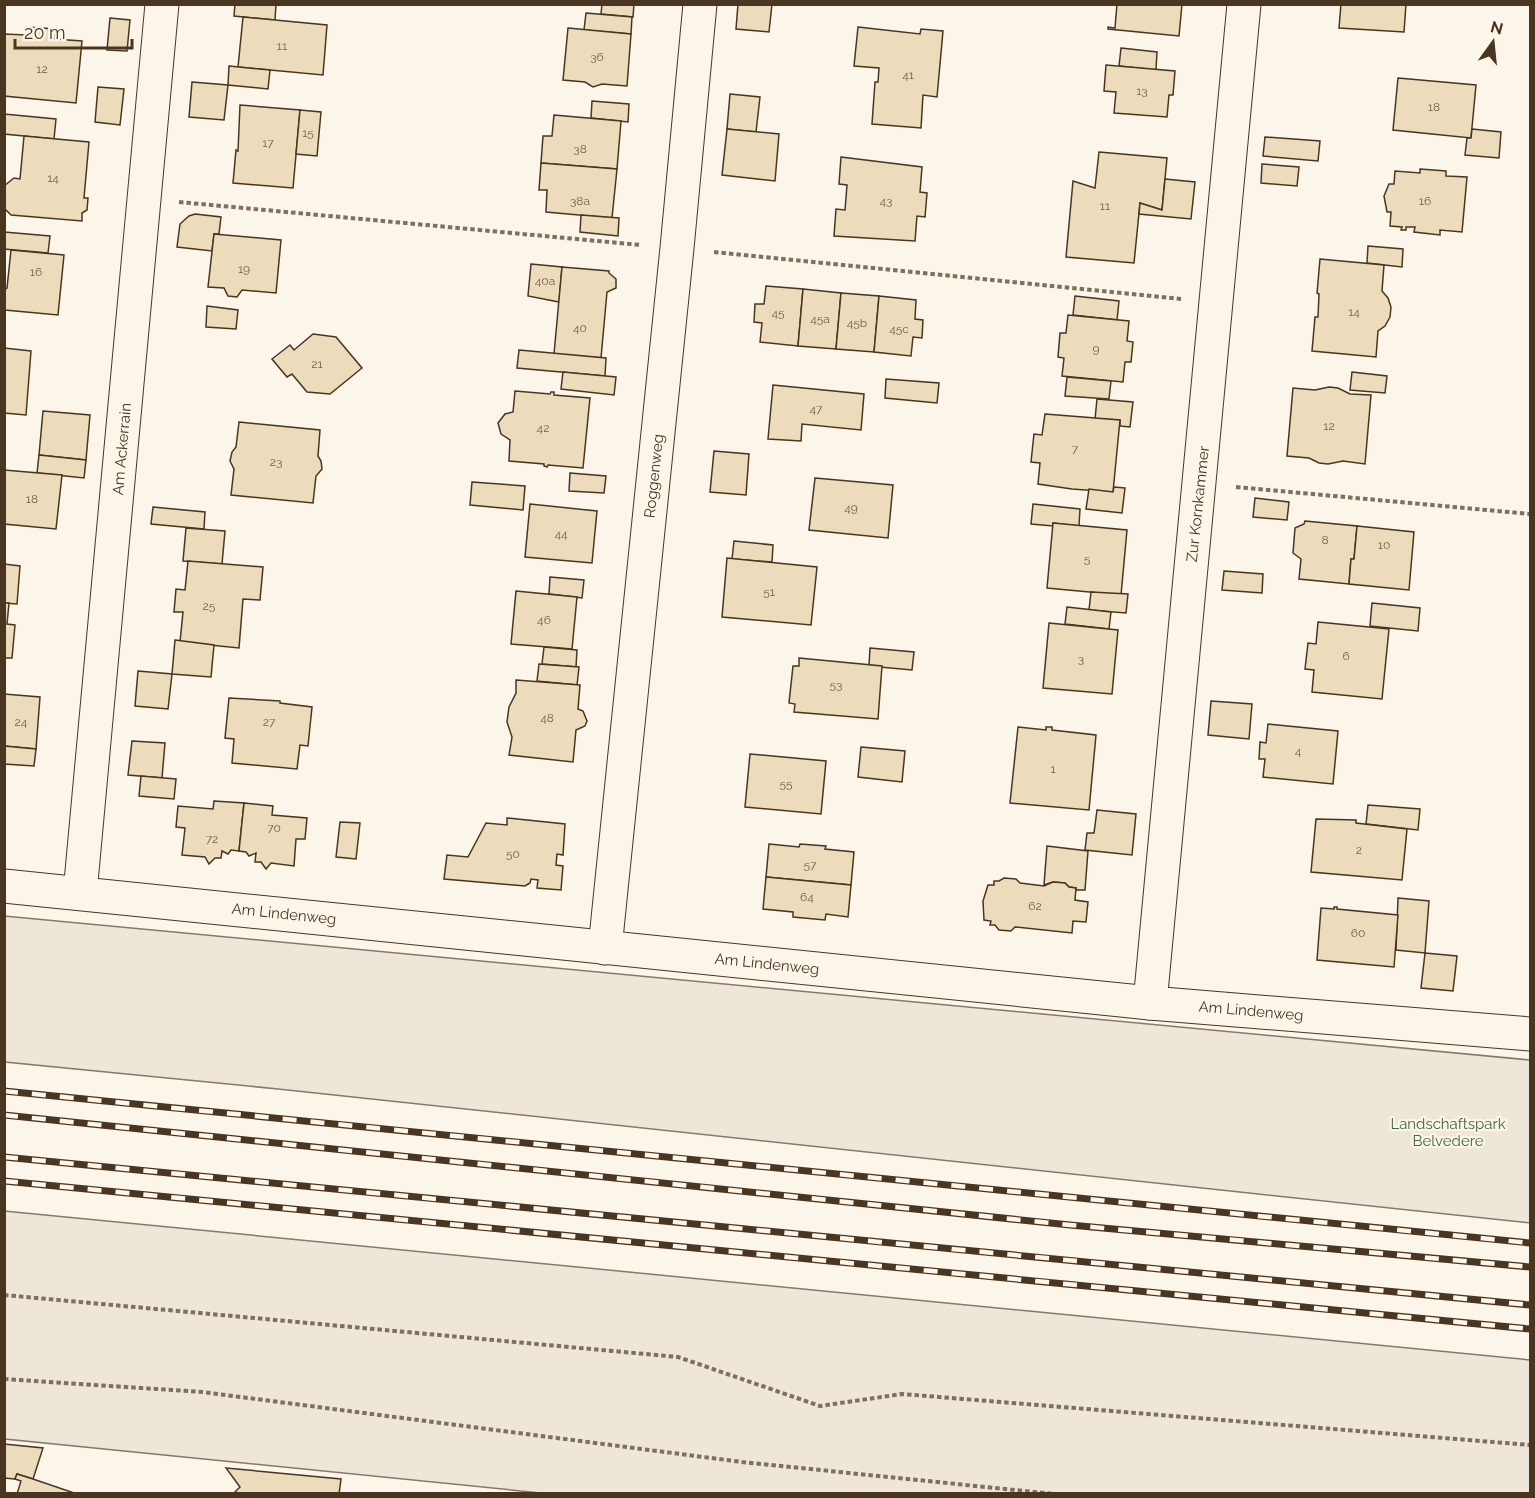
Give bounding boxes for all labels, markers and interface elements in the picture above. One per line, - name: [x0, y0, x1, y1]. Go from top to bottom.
- scale bar: [15, 12, 132, 50]
- north arrow: [1463, 12, 1523, 72]
- text: N: [1488, 17, 1505, 39]
- text: 20 m: [24, 22, 66, 43]
- house number: 11: [277, 39, 287, 53]
- house number: 36: [590, 50, 604, 64]
- house number: 12: [36, 62, 48, 76]
- house number: 41: [902, 68, 914, 82]
- house number: 13: [1136, 84, 1148, 98]
- house number: 18: [1428, 100, 1440, 114]
- house number: 15: [302, 126, 314, 140]
- house number: 17: [262, 136, 274, 150]
- house number: 38: [573, 142, 587, 156]
- house number: 14: [47, 171, 59, 185]
- house number: 38a: [570, 194, 590, 208]
- house number: 43: [880, 194, 892, 208]
- house number: 16: [1419, 194, 1431, 208]
- house number: 11: [1100, 199, 1110, 213]
- house number: 19: [238, 262, 250, 276]
- house number: 16: [30, 265, 42, 279]
- house number: 40a: [535, 274, 555, 288]
- house number: 14: [1348, 305, 1360, 319]
- house number: 45: [771, 306, 785, 320]
- house number: 45a: [810, 312, 830, 326]
- house number: 45b: [847, 316, 867, 330]
- house number: 40: [573, 321, 587, 335]
- house number: 45c: [889, 322, 909, 336]
- house number: 9: [1092, 342, 1100, 356]
- house number: 21: [311, 357, 323, 371]
- street label: Am Ackerrain: [109, 402, 135, 496]
- house number: 47: [810, 402, 823, 416]
- house number: 12: [1323, 419, 1335, 433]
- house number: 42: [537, 421, 549, 435]
- street label: Roggenweg: [641, 433, 667, 519]
- house number: 7: [1072, 442, 1079, 456]
- street label: Zur Kornkammer: [1183, 444, 1213, 563]
- house number: 23: [270, 455, 282, 469]
- house number: 18: [26, 492, 38, 506]
- house number: 49: [844, 501, 858, 515]
- house number: 44: [554, 527, 568, 541]
- house number: 8: [1321, 533, 1329, 547]
- house number: 10: [1378, 538, 1390, 552]
- house number: 5: [1084, 552, 1091, 566]
- house number: 51: [763, 585, 775, 599]
- house number: 25: [203, 599, 216, 613]
- house number: 46: [537, 613, 551, 627]
- house number: 6: [1342, 649, 1350, 663]
- house number: 3: [1078, 652, 1084, 666]
- house number: 53: [830, 678, 842, 692]
- house number: 48: [540, 711, 554, 725]
- house number: 24: [15, 715, 28, 729]
- house number: 27: [263, 715, 276, 729]
- house number: 4: [1295, 744, 1302, 758]
- house number: 1: [1050, 762, 1056, 776]
- house number: 55: [779, 777, 793, 791]
- house number: 70: [267, 821, 281, 835]
- house number: 72: [206, 832, 218, 846]
- house number: 2: [1356, 843, 1362, 857]
- house number: 50: [506, 847, 520, 861]
- house number: 57: [804, 858, 817, 872]
- house number: 64: [800, 890, 814, 904]
- house number: 62: [1028, 899, 1042, 913]
- street label: Am Lindenweg: [231, 900, 337, 928]
- house number: 60: [1351, 926, 1365, 940]
- street label: Am Lindenweg: [714, 950, 820, 978]
- street label: Am Lindenweg: [1198, 997, 1304, 1025]
- park label: Landschaftspark Belvedere: [1390, 1115, 1506, 1150]

